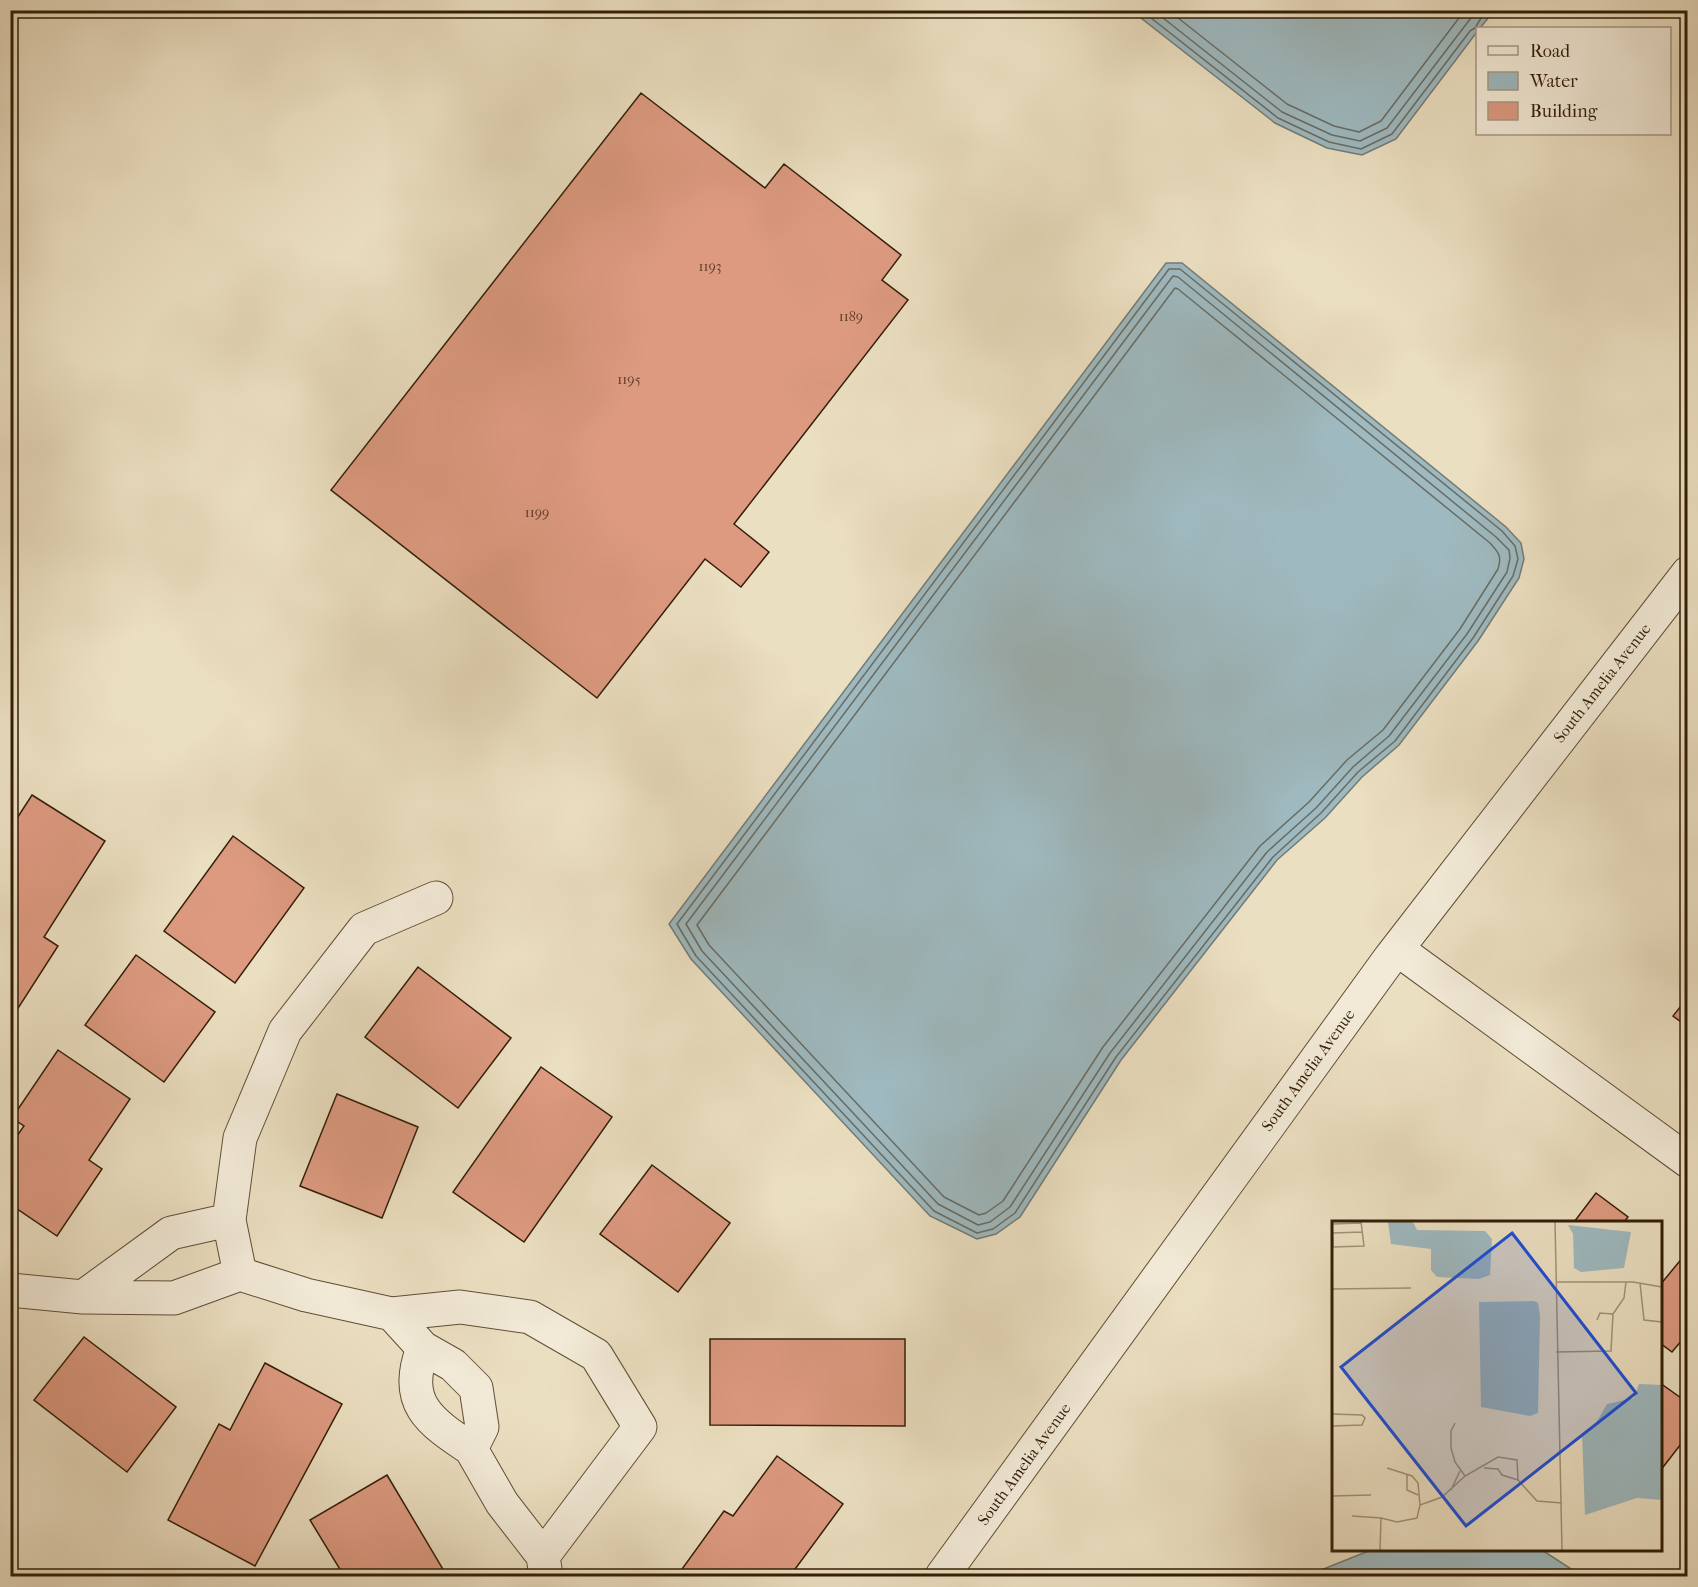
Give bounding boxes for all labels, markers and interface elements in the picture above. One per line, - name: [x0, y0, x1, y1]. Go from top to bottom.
- legend: [1476, 27, 1671, 135]
- text: Road: [1530, 41, 1570, 62]
- text: Water: [1529, 71, 1578, 92]
- text: Building: [1530, 101, 1598, 122]
- house number: 1193: [698, 258, 722, 275]
- house number: 1189: [839, 308, 863, 325]
- house number: 1195: [617, 371, 641, 388]
- house number: 1199: [525, 504, 549, 521]
- street label: South Amelia Avenue: [1549, 619, 1655, 747]
- street label: South Amelia Avenue: [1257, 1005, 1359, 1135]
- inset map: [1332, 1221, 1662, 1551]
- street label: South Amelia Avenue: [973, 1399, 1075, 1529]

